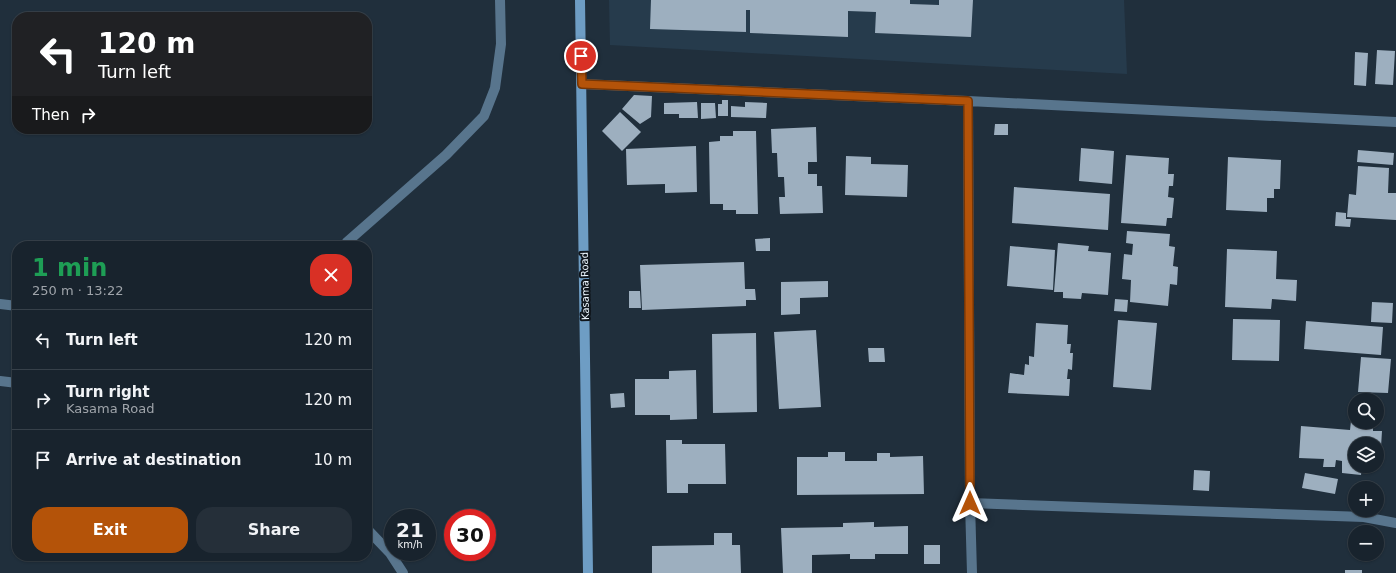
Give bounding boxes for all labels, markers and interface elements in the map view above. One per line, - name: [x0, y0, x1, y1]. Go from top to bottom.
- text: 120 m: [98, 27, 195, 60]
- icon: left: [32, 28, 84, 80]
- pin: [564, 39, 598, 73]
- icon: arrive: [570, 45, 592, 67]
- text: Turn left: [98, 61, 171, 82]
- icon: right: [77, 104, 99, 126]
- text: Then: [32, 106, 69, 124]
- street label: Kasama Road: [579, 252, 591, 320]
- text: 1 min: [32, 254, 107, 282]
- button: close: [310, 254, 352, 296]
- text: 250 m · 13:22: [32, 283, 123, 298]
- icon: left: [32, 329, 54, 351]
- text: Turn left: [66, 331, 138, 349]
- text: 120 m: [304, 331, 352, 349]
- text: Turn right: [66, 383, 150, 401]
- icon: right: [32, 389, 54, 411]
- text: 120 m: [304, 391, 352, 409]
- map controls: [1348, 393, 1384, 561]
- button: search: [1348, 393, 1384, 429]
- text: Kasama Road: [66, 401, 154, 416]
- button: layers: [1348, 437, 1384, 473]
- icon: arrive: [32, 449, 54, 471]
- text: Arrive at destination: [66, 451, 241, 469]
- text: 10 m: [314, 451, 352, 469]
- button: +: [1348, 481, 1384, 517]
- position arrow: [949, 482, 991, 524]
- button: Exit: [32, 507, 188, 553]
- button: Share: [196, 507, 352, 553]
- speed limit sign: 30: [444, 509, 496, 561]
- text: 21: [396, 518, 424, 542]
- button: −: [1348, 525, 1384, 561]
- text: km/h: [397, 539, 423, 550]

